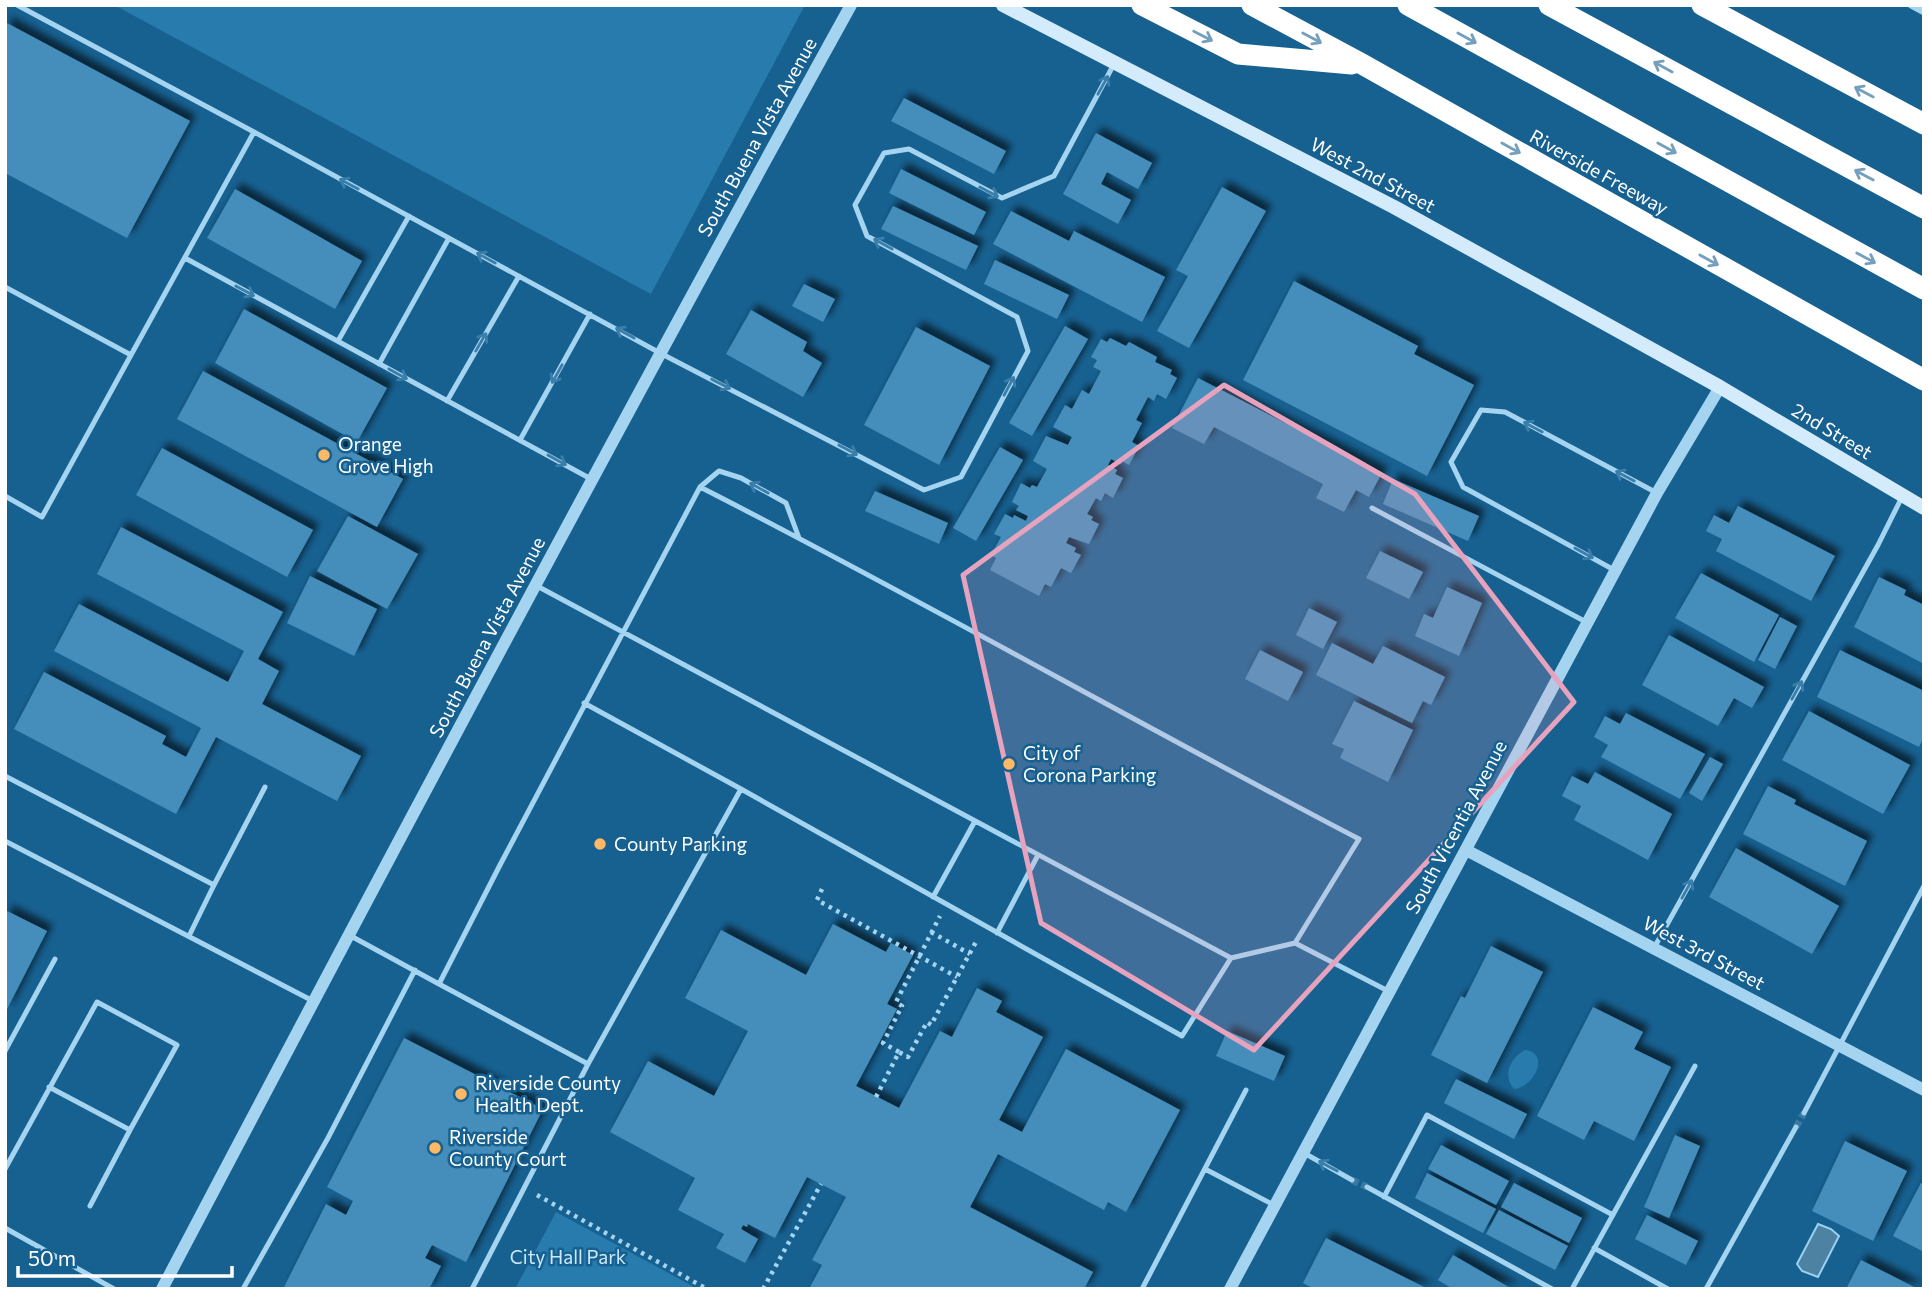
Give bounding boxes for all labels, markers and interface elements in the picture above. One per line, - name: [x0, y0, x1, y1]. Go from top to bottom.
- one-way arrow: [1192, 29, 1213, 43]
- one-way arrow: [1301, 31, 1322, 45]
- one-way arrow: [1457, 31, 1477, 45]
- street label: South Buena Vista Avenue: [692, 33, 821, 240]
- one-way arrow: [1654, 60, 1674, 74]
- one-way arrow: [1096, 75, 1110, 95]
- one-way arrow: [1854, 84, 1874, 98]
- street label: Riverside Freeway: [1526, 124, 1673, 219]
- street label: West 2nd Street: [1307, 132, 1440, 217]
- one-way arrow: [1500, 141, 1520, 155]
- one-way arrow: [1656, 141, 1676, 155]
- one-way arrow: [1854, 168, 1874, 182]
- one-way arrow: [339, 177, 360, 190]
- one-way arrow: [978, 186, 999, 199]
- one-way arrow: [873, 237, 894, 251]
- one-way arrow: [477, 251, 497, 265]
- one-way arrow: [1855, 252, 1876, 265]
- one-way arrow: [1698, 254, 1719, 267]
- one-way arrow: [234, 284, 255, 298]
- one-way arrow: [615, 326, 636, 339]
- one-way arrow: [474, 332, 488, 352]
- one-way arrow: [550, 363, 563, 384]
- one-way arrow: [387, 368, 408, 381]
- one-way arrow: [1003, 376, 1017, 397]
- one-way arrow: [710, 378, 731, 391]
- street label: 2nd Street: [1788, 398, 1877, 464]
- one-way arrow: [1523, 420, 1544, 433]
- place label: Orange Grove High: [338, 432, 434, 477]
- one-way arrow: [837, 444, 858, 457]
- marker: Orange Grove High: [316, 447, 332, 463]
- one-way arrow: [546, 454, 567, 467]
- one-way arrow: [1616, 469, 1636, 483]
- one-way arrow: [749, 481, 769, 495]
- street label: South Buena Vista Avenue: [424, 532, 549, 741]
- one-way arrow: [1573, 546, 1593, 560]
- one-way arrow: [1791, 680, 1804, 701]
- street label: South Vicentia Avenue: [1400, 736, 1511, 917]
- place label: City of Corona Parking: [1023, 741, 1156, 786]
- marker: City of Corona Parking: [1001, 756, 1017, 772]
- place label: County Parking: [614, 832, 747, 855]
- marker: County Parking: [592, 836, 608, 852]
- one-way arrow: [1680, 879, 1694, 899]
- street label: West 3rd Street: [1639, 911, 1769, 994]
- place label: Riverside County Health Dept.: [475, 1071, 621, 1116]
- marker: Riverside County Health Dept.: [453, 1086, 469, 1102]
- place label: Riverside County Court: [449, 1125, 567, 1170]
- marker: Riverside County Court: [427, 1140, 443, 1156]
- one-way arrow: [1318, 1159, 1339, 1173]
- scale bar: [18, 1234, 231, 1278]
- text: 50 m: [28, 1245, 76, 1270]
- park label: City Hall Park: [510, 1245, 626, 1268]

